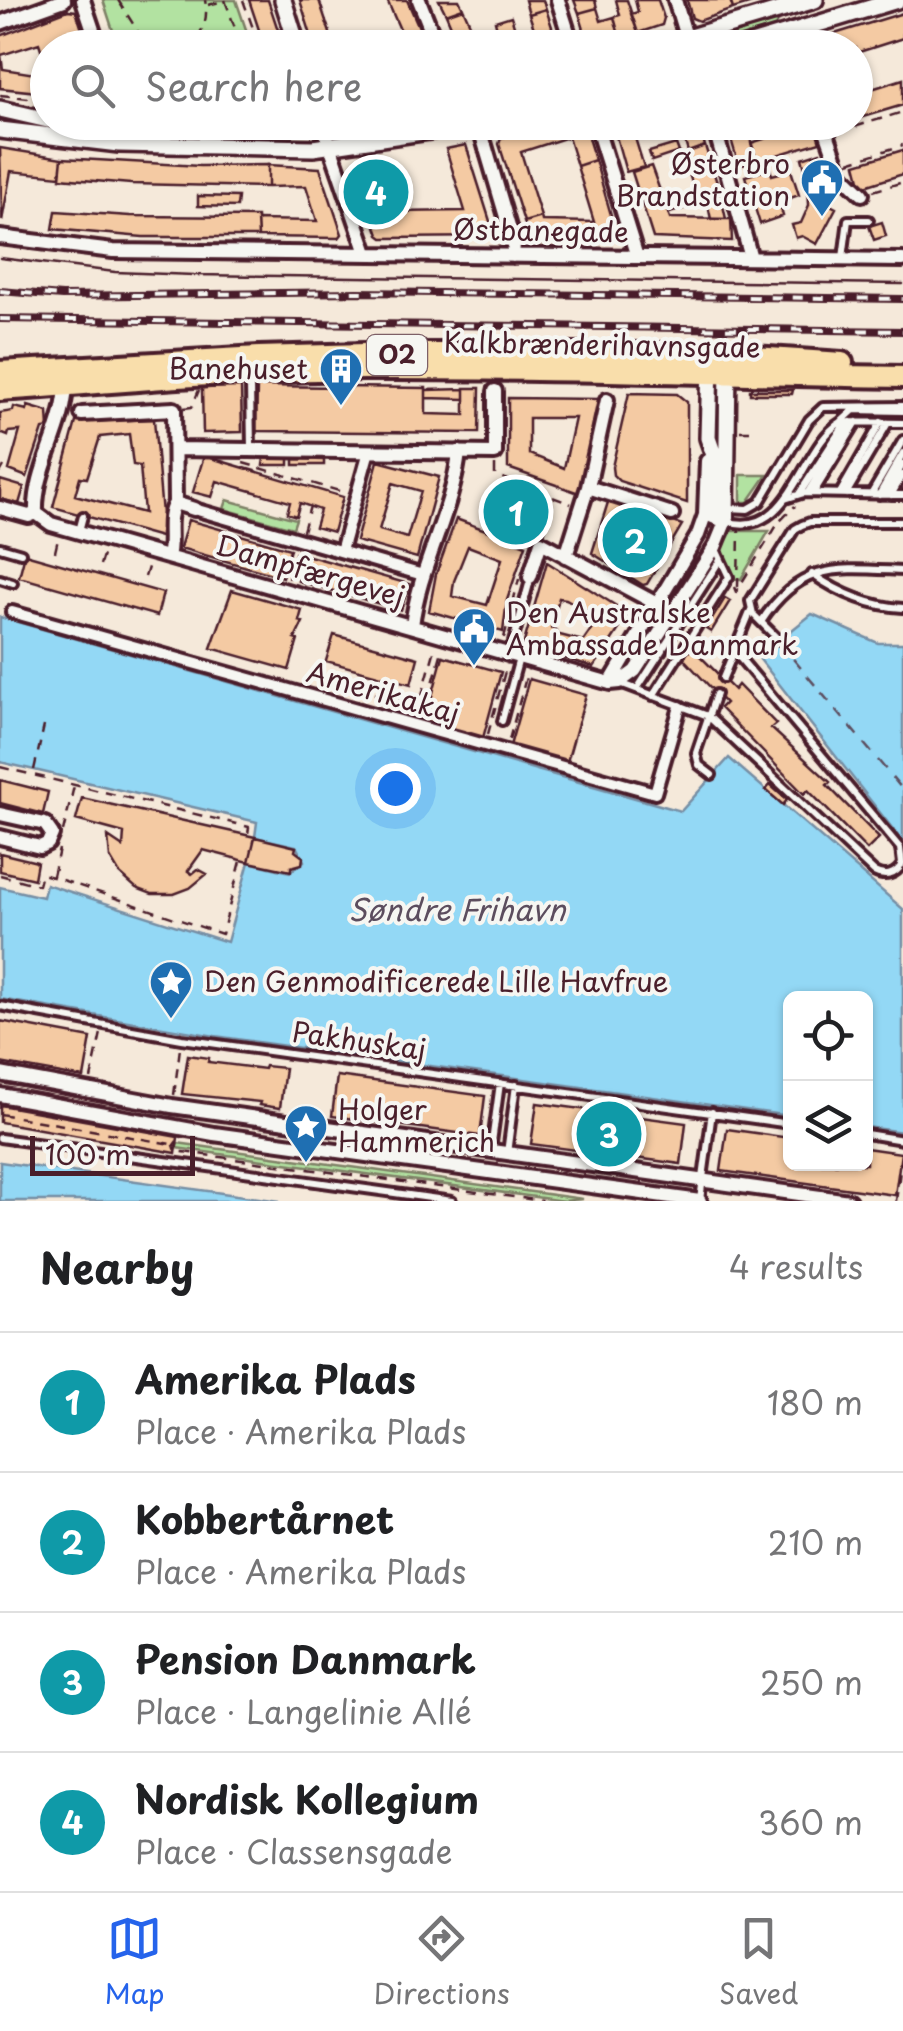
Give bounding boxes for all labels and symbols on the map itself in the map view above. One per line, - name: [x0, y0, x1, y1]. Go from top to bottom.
- place label: Østerbro Brandstation: [616, 141, 790, 216]
- pin: 4: [344, 154, 408, 230]
- public building icon: Østerbro Brandstation: [799, 157, 845, 218]
- street label: Østbanegade: [453, 206, 629, 253]
- street label: Kalkbrænderihavnsgade: [443, 319, 761, 368]
- road number: O2: [367, 335, 427, 375]
- place label: Banehuset: [168, 346, 308, 389]
- building icon: Banehuset: [318, 346, 364, 407]
- pin: 1: [484, 474, 548, 550]
- pin: 2: [602, 502, 668, 578]
- street label: Dampfærgevej: [211, 522, 410, 617]
- place label: Den Australske Ambassade Danmark: [506, 590, 798, 665]
- public building icon: Den Australske Ambassade Danmark: [451, 606, 497, 667]
- street label: Amerikakaj: [302, 649, 465, 734]
- your location: [370, 763, 421, 814]
- water label: Søndre Frihavn: [349, 886, 567, 931]
- place icon: Den Genmodificerede Lille Havfrue: [148, 959, 194, 1020]
- place label: Den Genmodificerede Lille Havfrue: [204, 959, 668, 1002]
- street label: Pakhuskaj: [290, 1009, 429, 1070]
- place label: Holger Hammerich: [338, 1087, 495, 1162]
- pin: 3: [576, 1096, 642, 1172]
- place icon: Holger Hammerich: [283, 1103, 329, 1164]
- scale bar: [30, 1131, 195, 1176]

